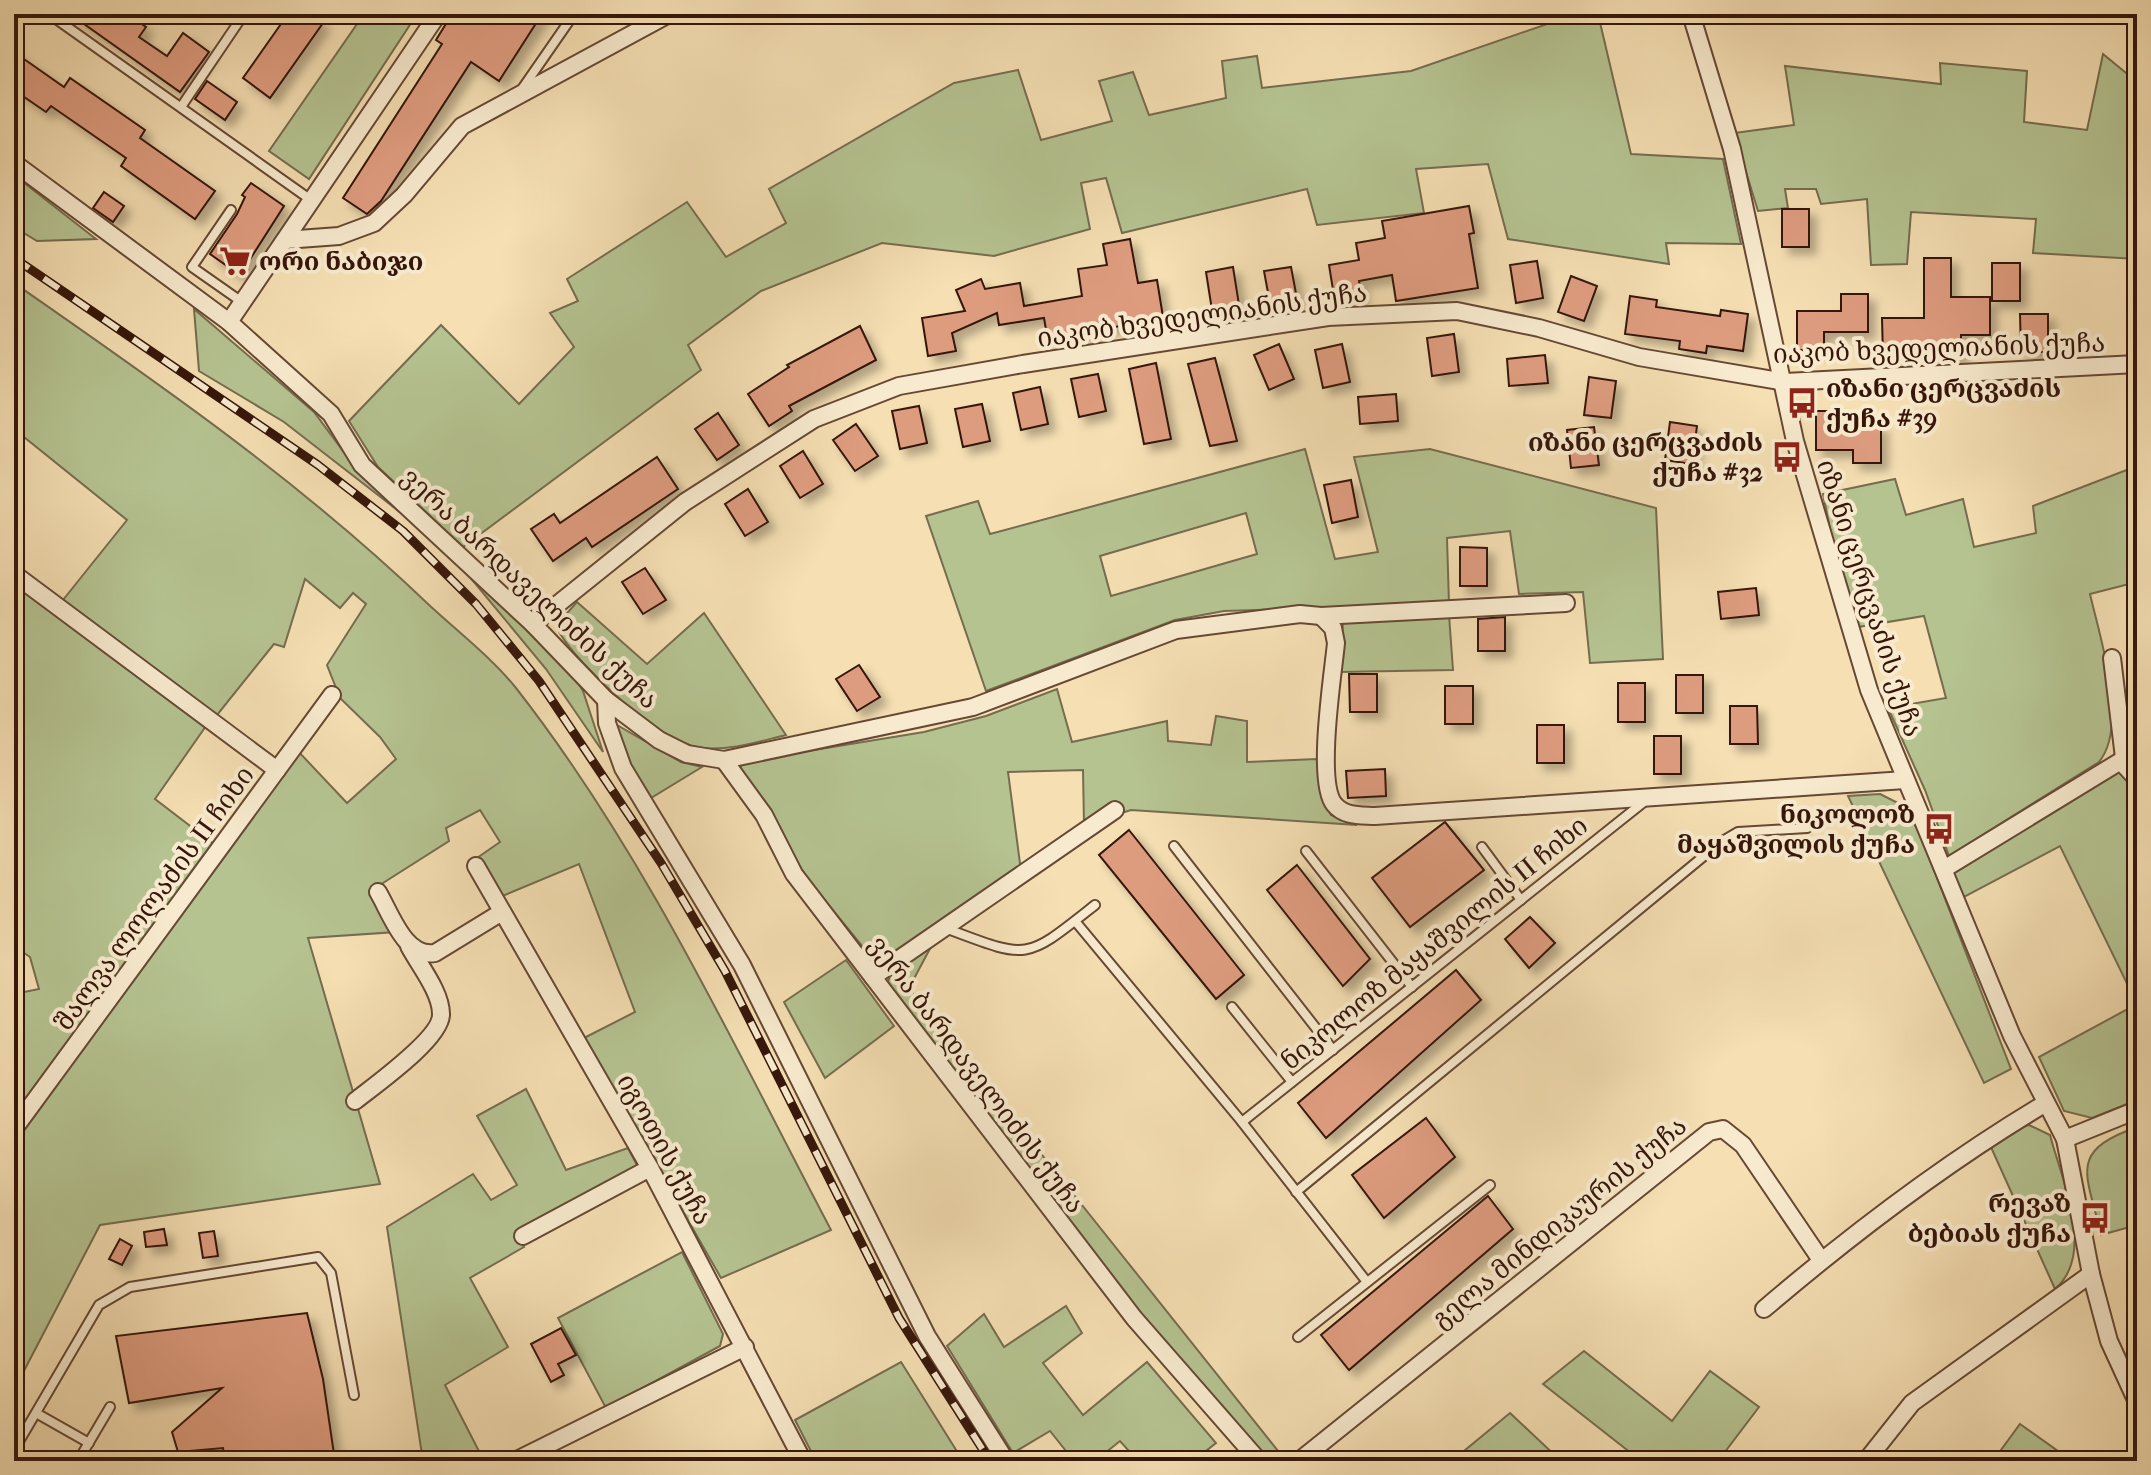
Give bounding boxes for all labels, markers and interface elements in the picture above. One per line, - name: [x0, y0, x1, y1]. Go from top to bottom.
- supermarket icon: ორი ნაბიჯი: [218, 244, 252, 278]
- place label: ორი ნაბიჯი: [259, 246, 424, 277]
- street label: იაკობ ხვედელიანის ქუჩა: [1035, 277, 1369, 354]
- street label: იაკობ ხვედელიანის ქუჩა: [1772, 327, 2106, 370]
- place label: იზანი ცერცვაძის ქუჩა #39: [1826, 373, 2061, 434]
- bus stop icon: იზანი ცერცვაძის ქუჩა #39: [1785, 386, 1819, 420]
- place label: იზანი ცერცვაძის ქუჩა #32: [1528, 427, 1763, 488]
- bus stop icon: იზანი ცერცვაძის ქუჩა #32: [1770, 440, 1804, 474]
- street label: იზანი ცერცვაძის ქუჩა: [1810, 456, 1929, 741]
- street label: ვერა ბარდაველიძის ქუჩა: [395, 461, 664, 715]
- street label: შალვა ლოლაძის II ჩიხი: [48, 760, 261, 1036]
- place label: ნიკოლოზ მაყაშვილის ქუჩა: [1677, 799, 1915, 860]
- street label: ნიკოლოზ მაყაშვილის II ჩიხი: [1275, 810, 1594, 1077]
- bus stop icon: ნიკოლოზ მაყაშვილის ქუჩა: [1922, 812, 1956, 846]
- street label: ვერა ბარდაველიძის ქუჩა: [862, 930, 1091, 1219]
- street label: იგოთის ქუჩა: [610, 1068, 719, 1230]
- street label: გელა მინდიკაურის ქუჩა: [1426, 1110, 1693, 1335]
- place label: რევაზ ბებიას ქუჩა: [1908, 1188, 2071, 1249]
- bus stop icon: რევაზ ბებიას ქუჩა: [2078, 1201, 2112, 1235]

